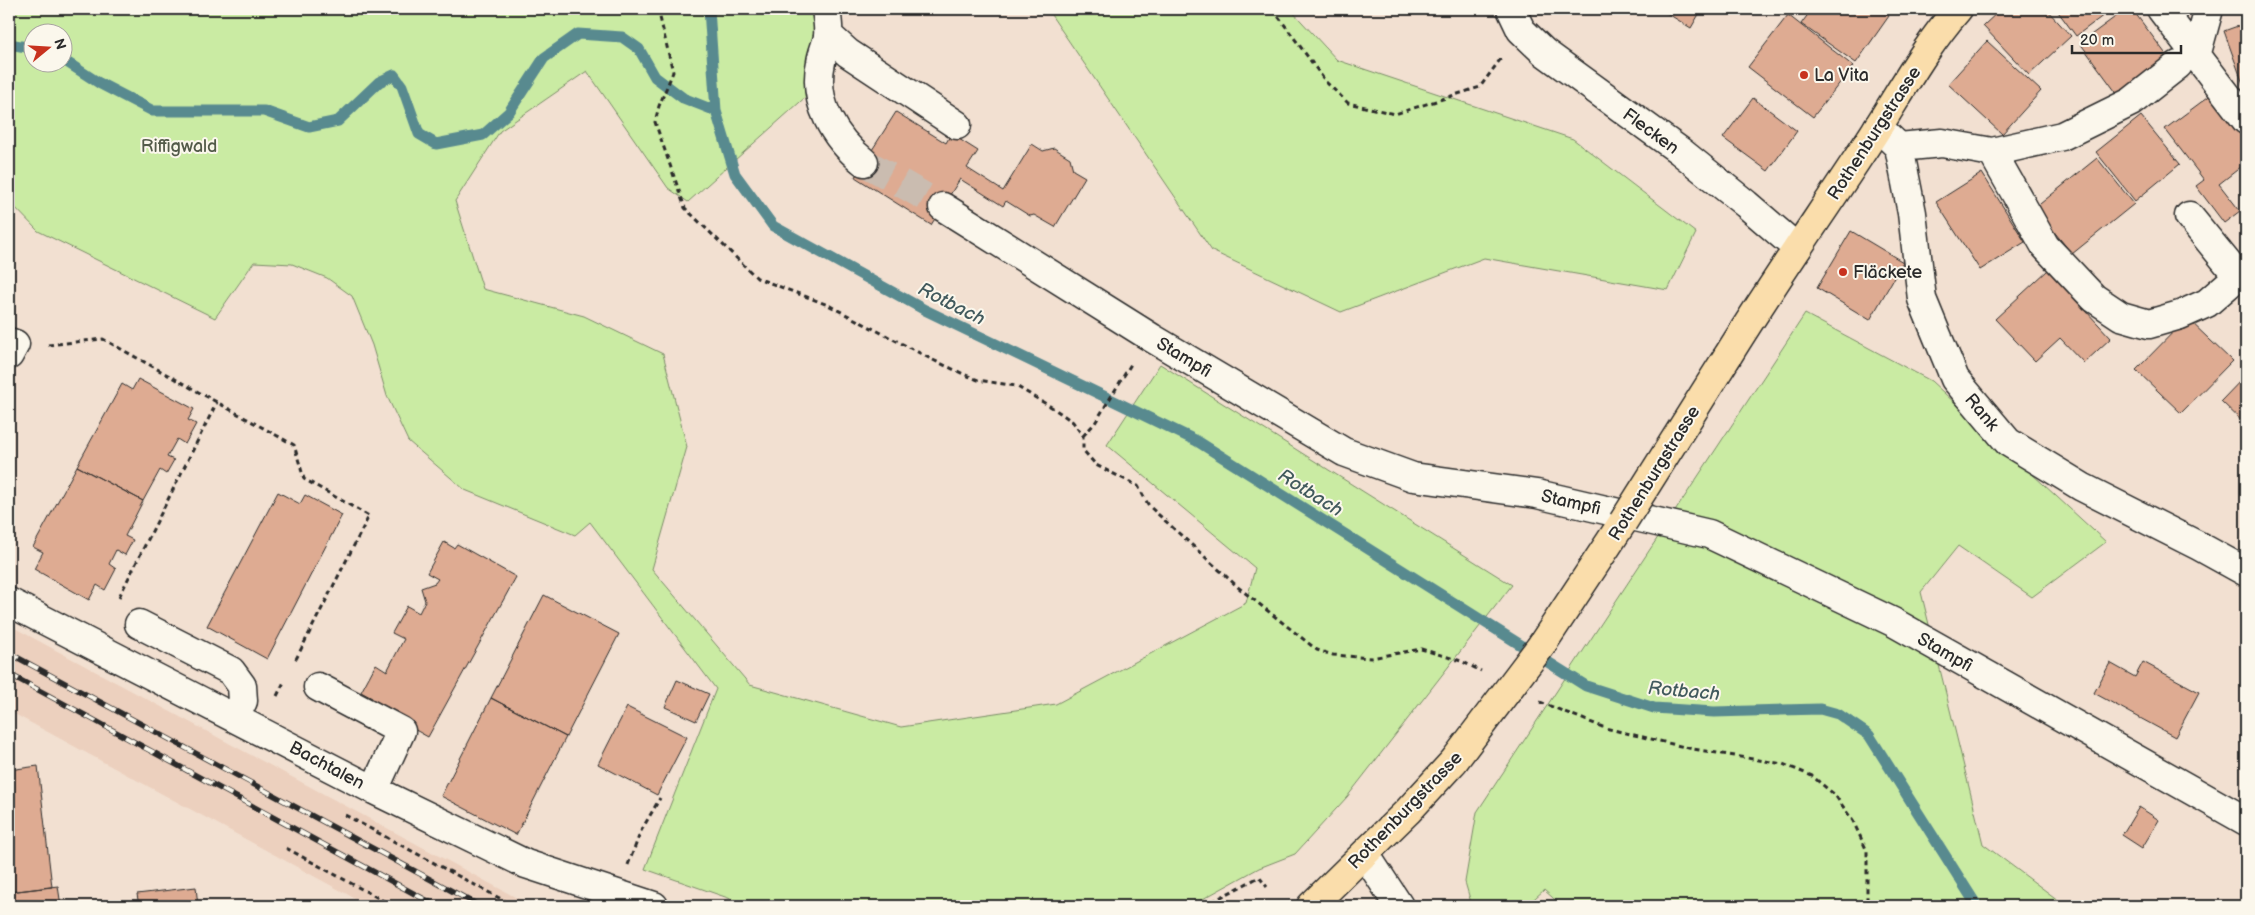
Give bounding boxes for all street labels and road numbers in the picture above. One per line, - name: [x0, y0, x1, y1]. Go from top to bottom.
- street label: Rothenburgstrasse: [1823, 62, 1926, 204]
- street label: Flecken: [1619, 104, 1683, 159]
- street label: Stampfi: [1153, 333, 1215, 382]
- street label: Rank: [1960, 389, 2003, 435]
- street label: Rothenburgstrasse: [1604, 402, 1705, 545]
- street label: Stampfi: [1539, 485, 1603, 519]
- street label: Stampfi: [1913, 628, 1976, 677]
- street label: Bachtalen: [286, 737, 368, 794]
- street label: Rothenburgstrasse: [1344, 747, 1467, 873]

